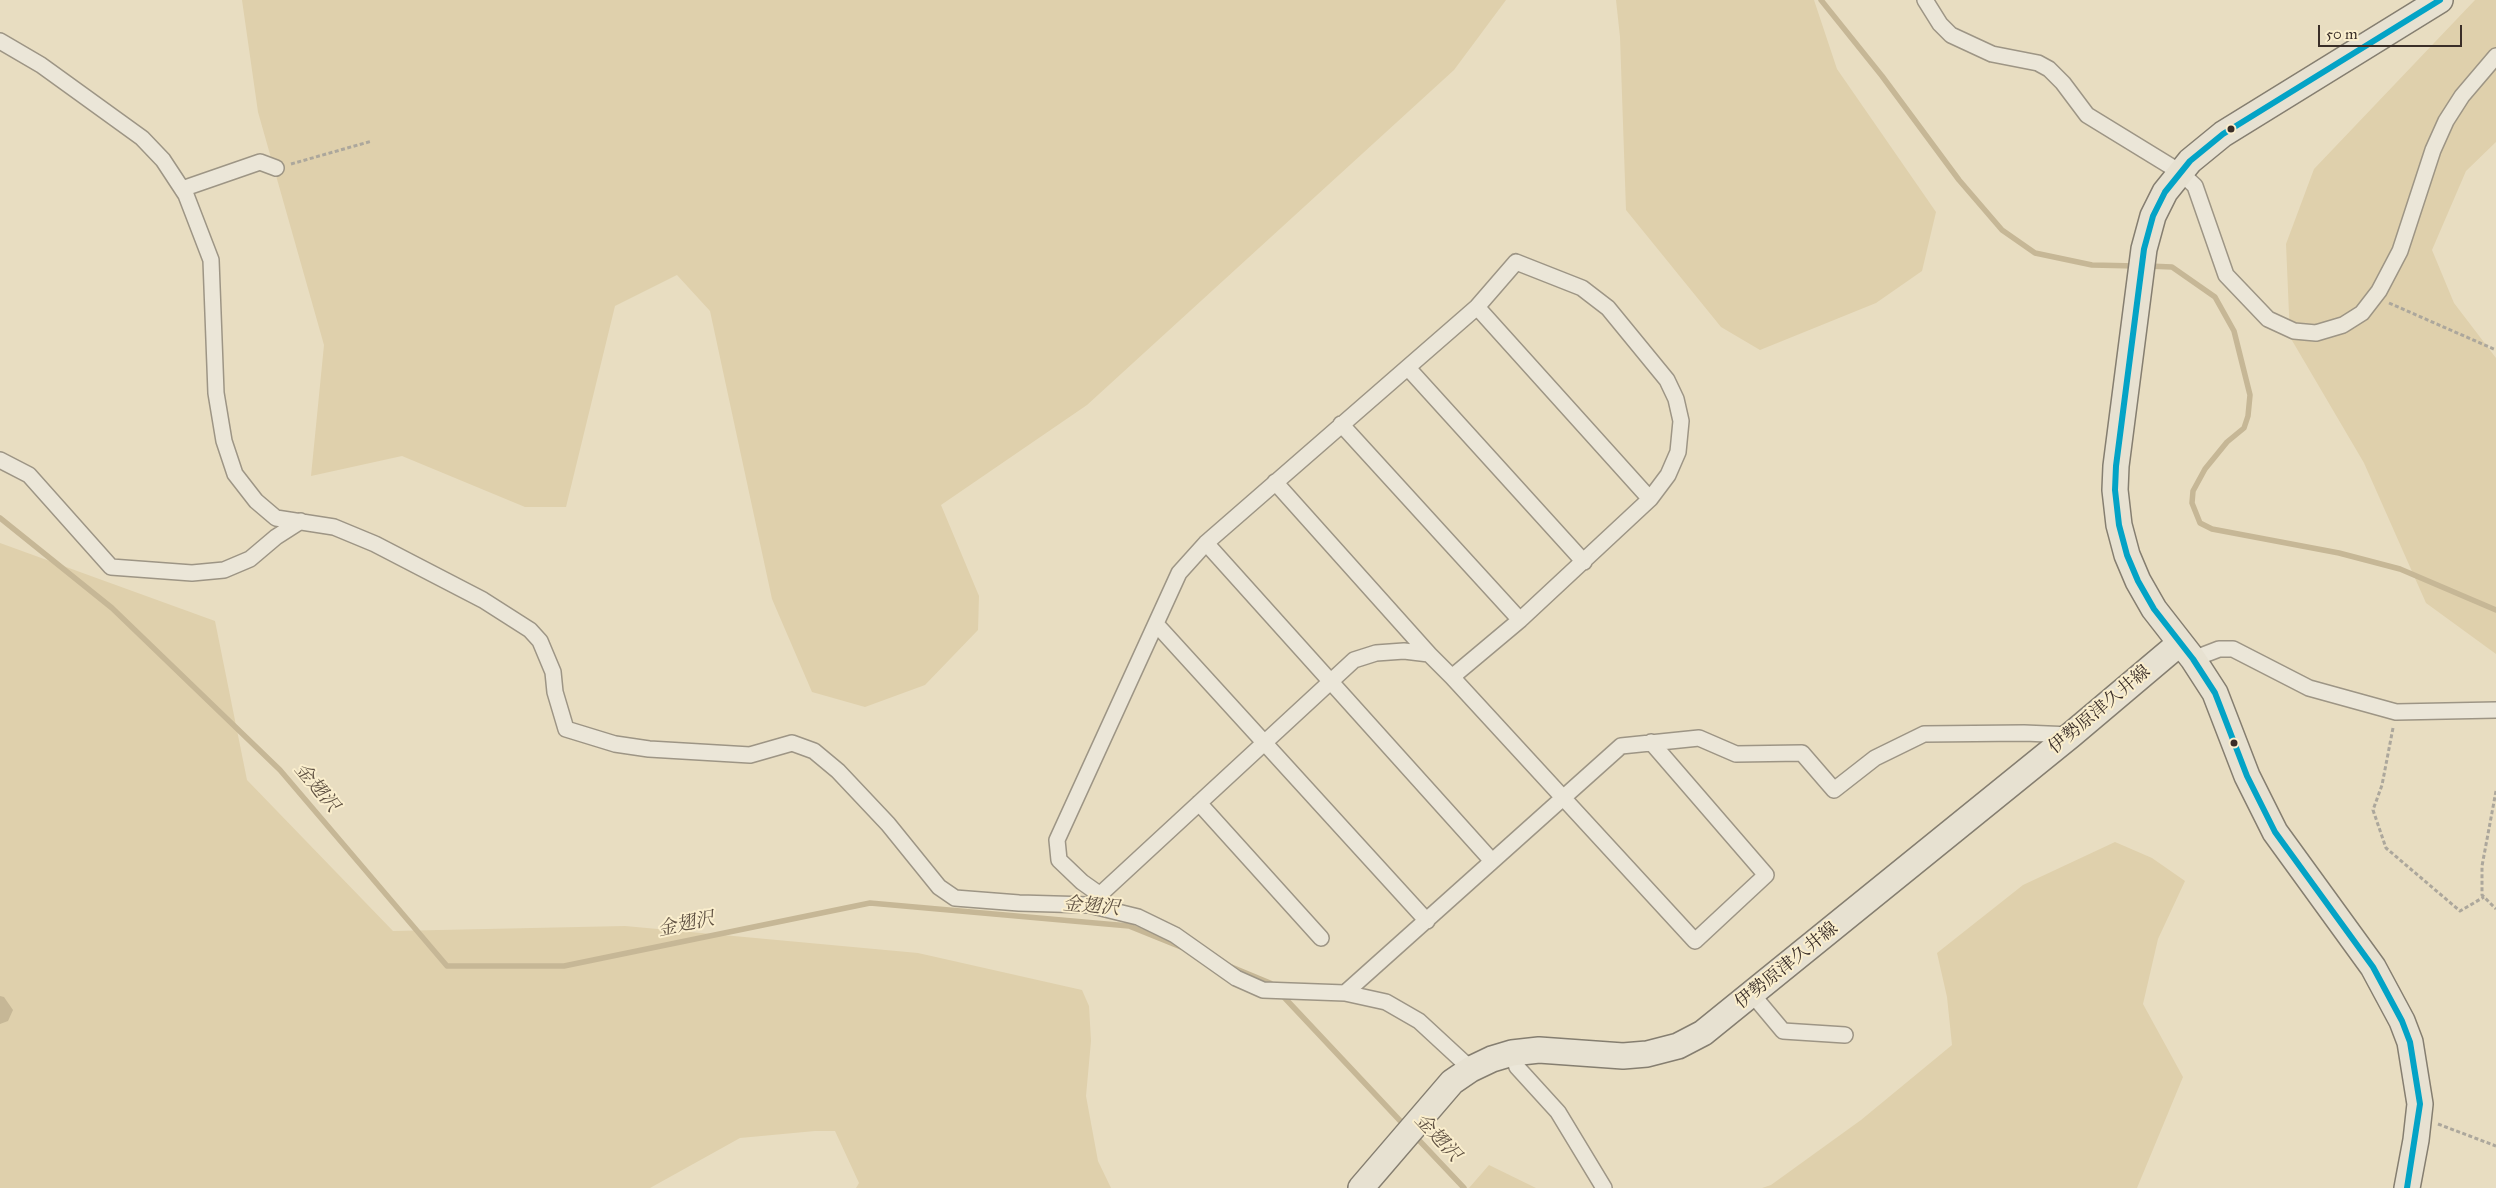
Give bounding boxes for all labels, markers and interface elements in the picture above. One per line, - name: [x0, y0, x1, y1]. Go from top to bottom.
- scale bar: [2321, 15, 2465, 47]
- text: 50 m: [2326, 25, 2358, 43]
- unlabelled marker: [2226, 124, 2236, 134]
- street label: 伊勢原津久井線: [2045, 661, 2155, 759]
- unlabelled marker: [2229, 738, 2239, 748]
- water label: 金翅沢: [289, 759, 343, 817]
- water label: 金翅沢: [1062, 893, 1120, 921]
- water label: 金翅沢: [656, 908, 716, 942]
- street label: 伊勢原津久井線: [1731, 918, 1843, 1014]
- water label: 金翅沢: [1409, 1109, 1465, 1167]

